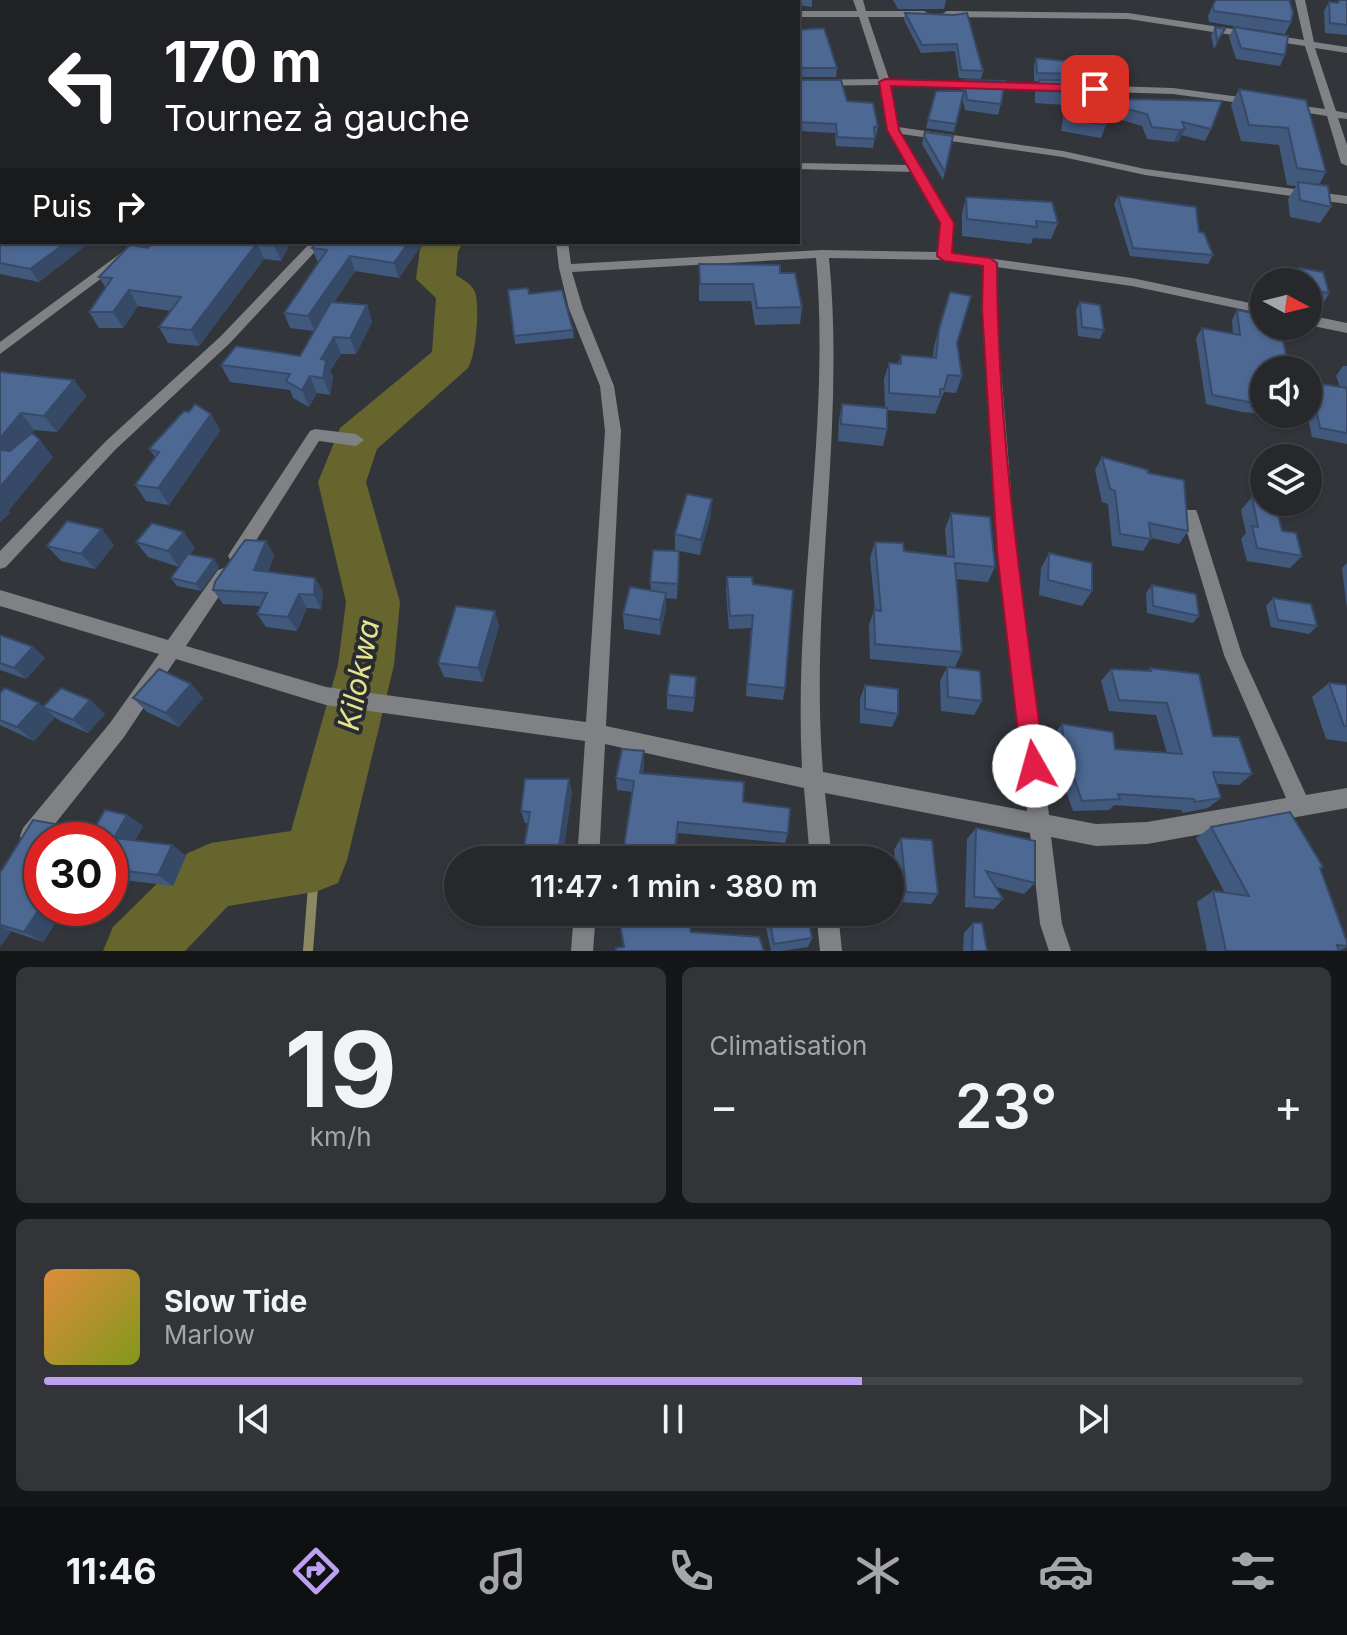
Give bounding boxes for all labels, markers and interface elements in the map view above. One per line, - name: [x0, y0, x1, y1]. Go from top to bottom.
- text: 170 m: [164, 28, 322, 96]
- icon: left: [32, 32, 136, 136]
- pin: [1061, 55, 1129, 123]
- icon: arrive: [1073, 67, 1117, 111]
- text: Tournez à gauche: [164, 96, 470, 140]
- icon: right: [108, 184, 152, 228]
- text: Puis: [32, 188, 92, 224]
- north arrow: [1250, 268, 1322, 340]
- map controls: [1250, 268, 1322, 516]
- button: sound: [1250, 356, 1322, 428]
- button: layers: [1250, 444, 1322, 516]
- water label: Kilokwa: [330, 616, 386, 733]
- position arrow: [992, 724, 1076, 808]
- speed limit sign: 30: [24, 822, 128, 926]
- text: 11:47 · 1 min · 380 m: [530, 868, 818, 904]
- text: 19: [285, 1006, 397, 1132]
- text: Climatisation: [710, 1030, 867, 1061]
- text: 23°: [955, 1070, 1057, 1142]
- text: −: [710, 1079, 739, 1133]
- text: +: [1274, 1079, 1303, 1133]
- text: km/h: [310, 1121, 372, 1152]
- text: Slow Tide: [164, 1283, 307, 1319]
- text: Marlow: [164, 1319, 255, 1350]
- icon: previous: [232, 1397, 276, 1441]
- icon: pause: [651, 1397, 695, 1441]
- icon: next: [1071, 1397, 1115, 1441]
- icon: directions: [288, 1543, 344, 1599]
- icon: music: [475, 1543, 531, 1599]
- icon: phone: [663, 1543, 719, 1599]
- icon: climate: [850, 1543, 906, 1599]
- icon: car: [1038, 1543, 1094, 1599]
- icon: filters: [1225, 1543, 1281, 1599]
- text: 11:46: [66, 1549, 157, 1593]

